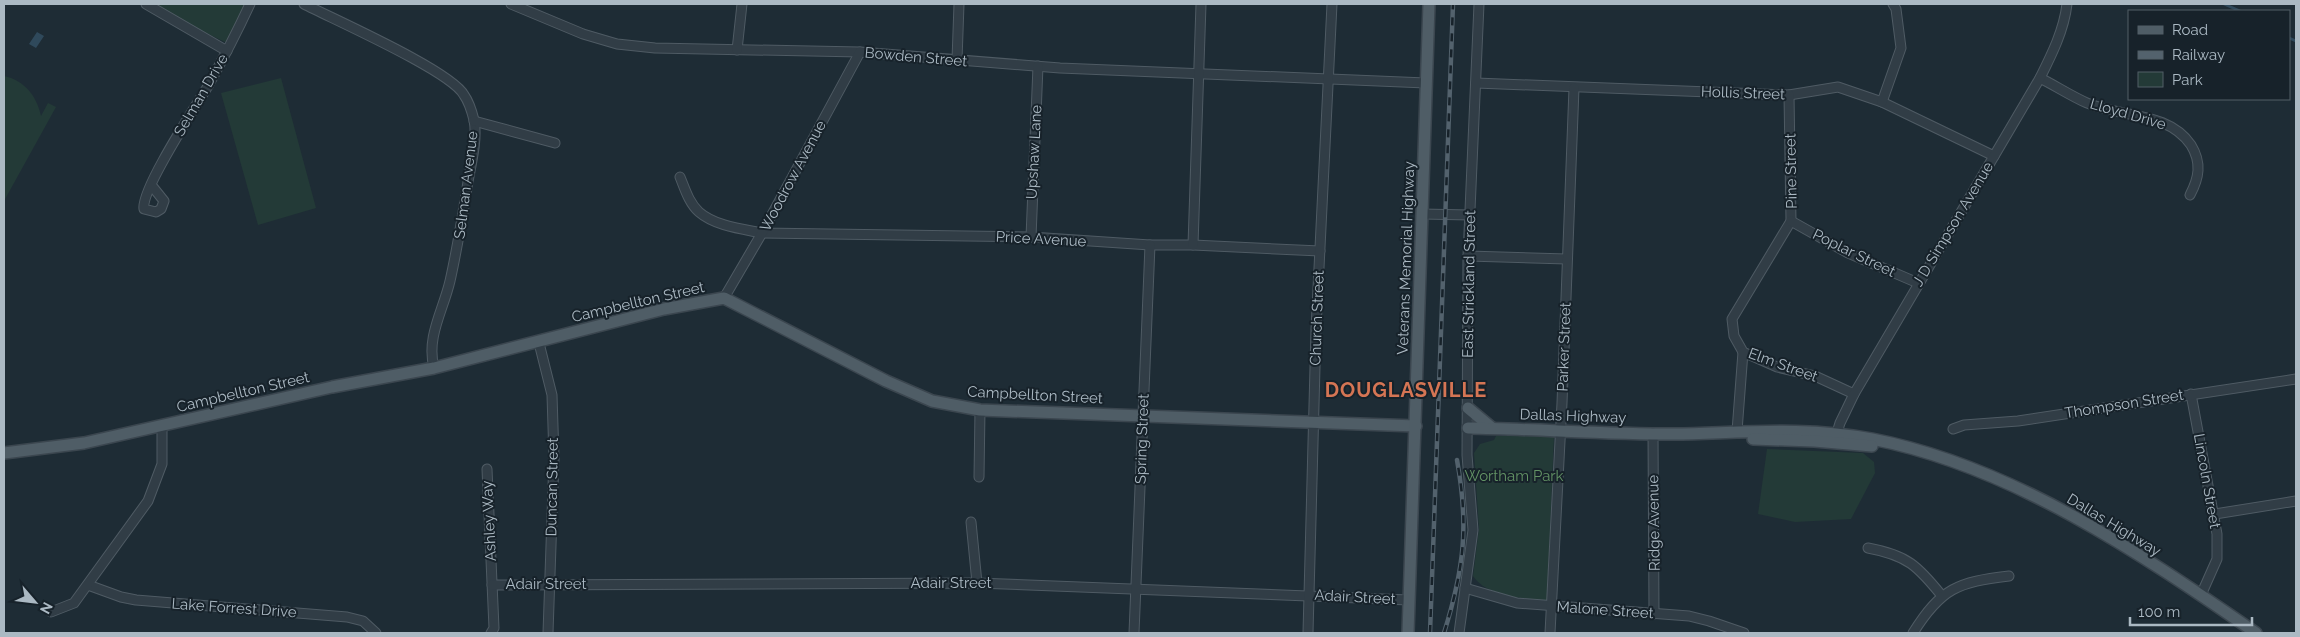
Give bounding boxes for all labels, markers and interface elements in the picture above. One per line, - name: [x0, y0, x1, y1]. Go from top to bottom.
- legend: [2128, 10, 2290, 100]
- text: Road: [2172, 21, 2208, 39]
- street label: Bowden Street: [864, 44, 968, 70]
- text: Railway: [2172, 46, 2225, 64]
- street label: Selman Drive: [170, 50, 232, 139]
- text: Park: [2172, 71, 2203, 89]
- street label: Hollis Street: [1701, 83, 1785, 103]
- street label: Lloyd Drive: [2088, 95, 2168, 133]
- street label: Upshaw Lane: [1023, 104, 1045, 200]
- street label: Woodrow Avenue: [756, 117, 830, 235]
- street label: Selman Avenue: [450, 130, 482, 240]
- street label: Pine Street: [1781, 133, 1801, 209]
- street label: J D Simpson Avenue: [1909, 158, 1997, 289]
- street label: Veterans Memorial Highway: [1394, 161, 1418, 355]
- street label: East Strickland Street: [1459, 210, 1479, 358]
- street label: Poplar Street: [1810, 225, 1898, 281]
- street label: Price Avenue: [995, 228, 1087, 250]
- street label: Church Street: [1306, 270, 1328, 366]
- street label: Campbellton Street: [570, 278, 706, 326]
- street label: Parker Street: [1553, 302, 1575, 392]
- street label: Elm Street: [1746, 344, 1820, 386]
- street label: Campbellton Street: [175, 368, 311, 416]
- district label: DOUGLASVILLE: [1325, 378, 1487, 402]
- street label: Campbellton Street: [967, 382, 1103, 408]
- street label: Thompson Street: [2063, 386, 2185, 422]
- street label: Spring Street: [1131, 394, 1153, 484]
- street label: Dallas Highway: [1519, 405, 1627, 427]
- street label: Lincoln Street: [2190, 432, 2224, 530]
- street label: Duncan Street: [542, 437, 562, 537]
- park label: Wortham Park: [1464, 467, 1564, 485]
- street label: Ridge Avenue: [1644, 474, 1664, 571]
- street label: Ashley Way: [478, 480, 500, 562]
- street label: Dallas Highway: [2064, 490, 2164, 560]
- street label: Adair Street: [910, 574, 992, 592]
- street label: Adair Street: [505, 575, 587, 593]
- north arrow: [10, 577, 60, 627]
- street label: Adair Street: [1314, 586, 1396, 608]
- scale bar: [2130, 594, 2252, 626]
- street label: Lake Forrest Drive: [171, 595, 297, 621]
- street label: Malone Street: [1556, 598, 1654, 622]
- text: N: [37, 600, 56, 617]
- text: 100 m: [2138, 603, 2180, 621]

